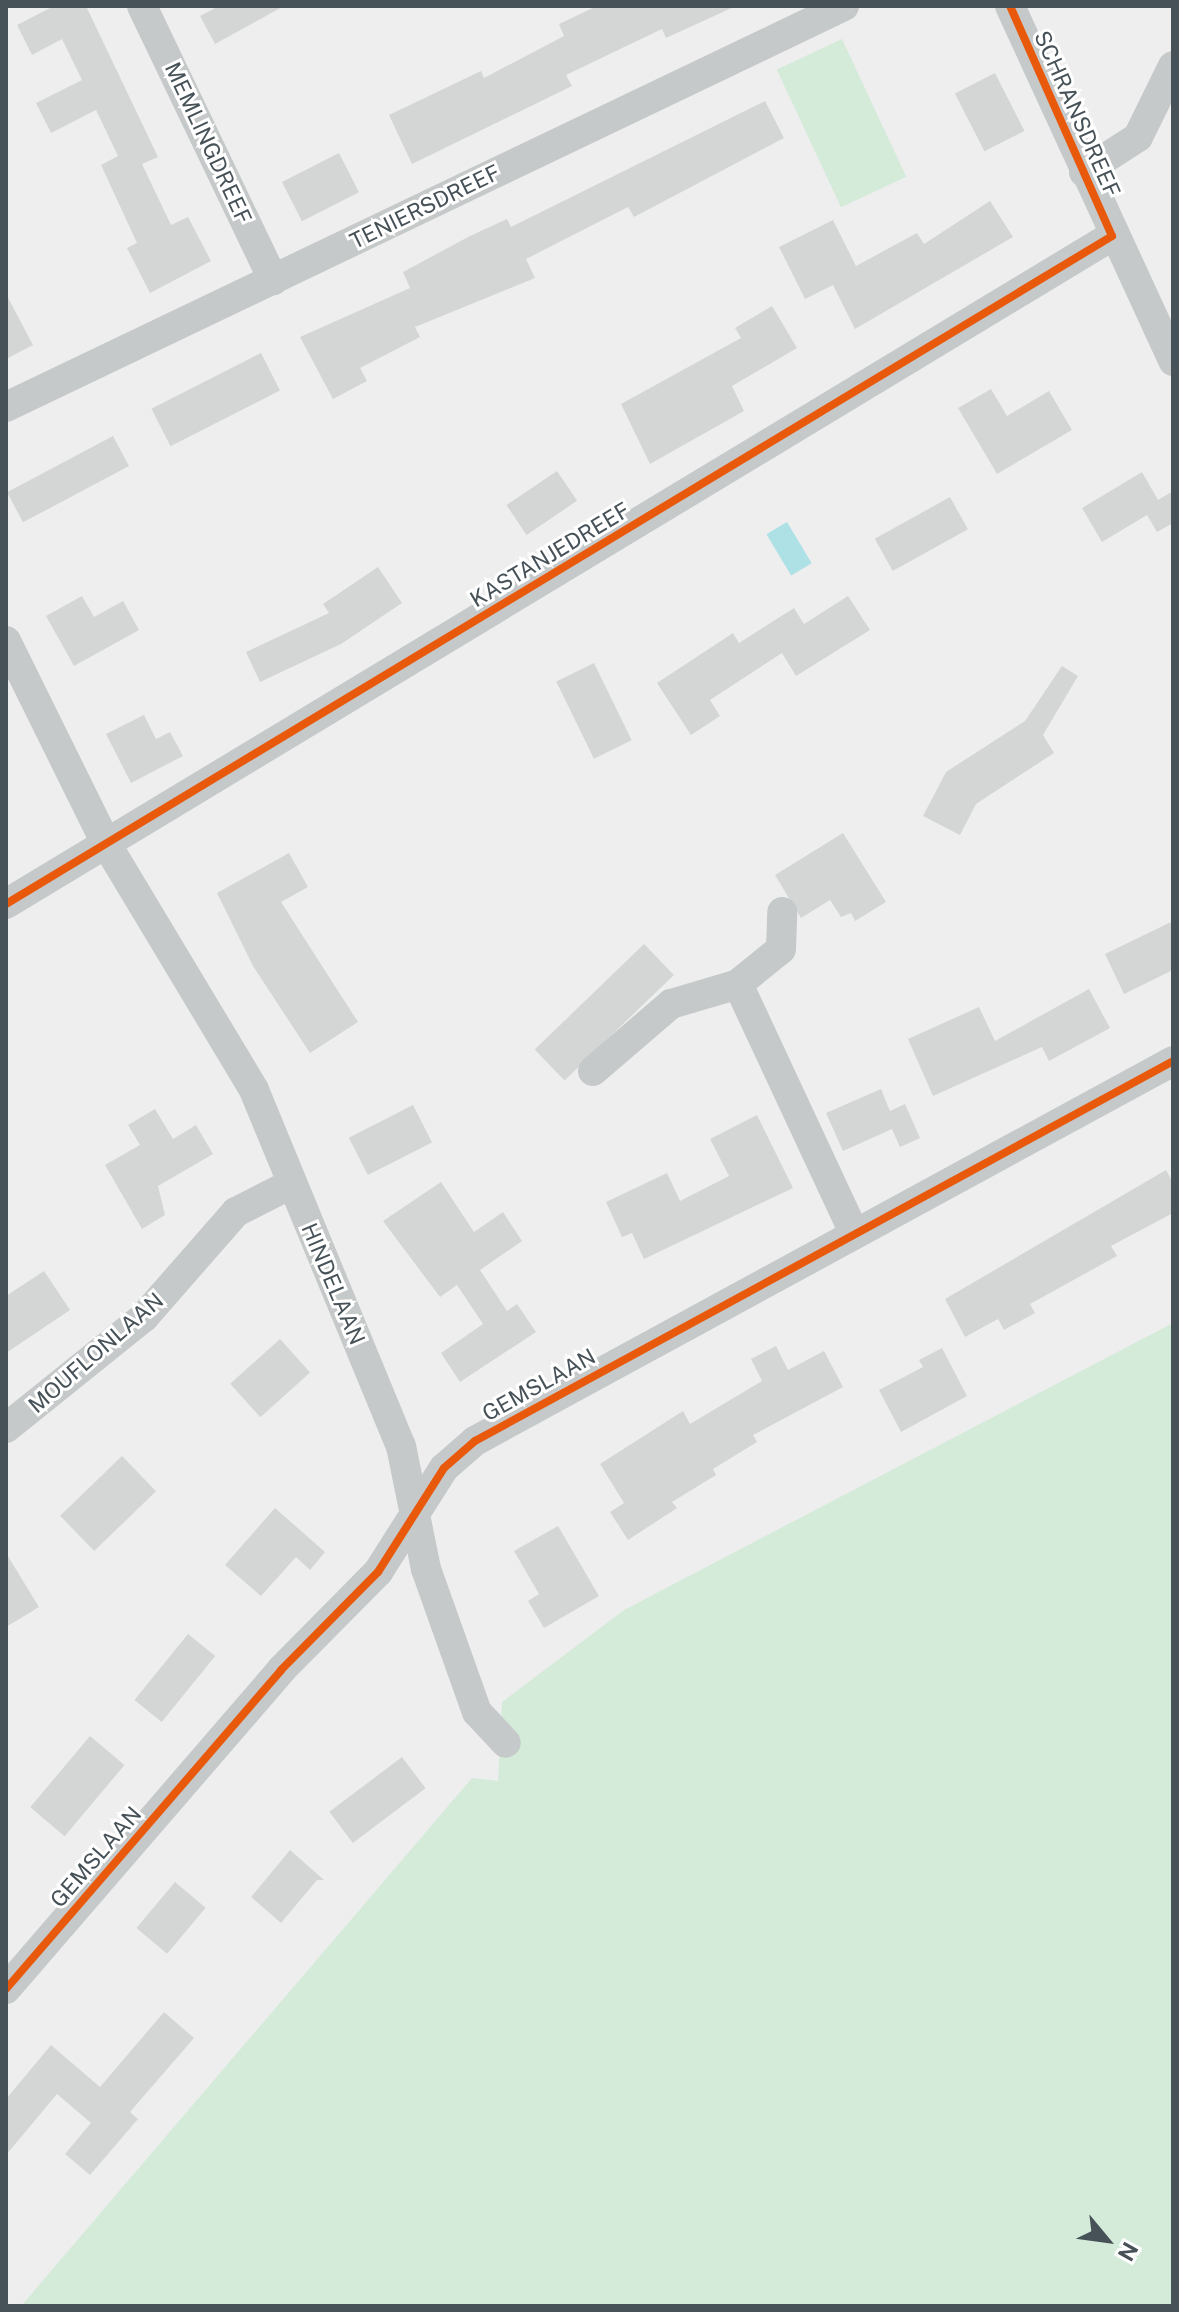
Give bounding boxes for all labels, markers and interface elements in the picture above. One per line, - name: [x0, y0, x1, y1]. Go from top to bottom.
- street label: SCHRANSDREEF: [1029, 27, 1125, 201]
- street label: MEMLINGDREEF: [159, 58, 257, 228]
- street label: TENIERSDREEF: [346, 159, 504, 255]
- street label: KASTANJEDREEF: [465, 497, 635, 613]
- street label: HINDELAAN: [295, 1219, 371, 1349]
- street label: MOUFLONLAAN: [23, 1287, 169, 1419]
- street label: GEMSLAAN: [478, 1343, 600, 1427]
- street label: GEMSLAAN: [45, 1801, 147, 1913]
- north arrow: [1067, 2200, 1147, 2280]
- text: N: [1112, 2238, 1144, 2265]

